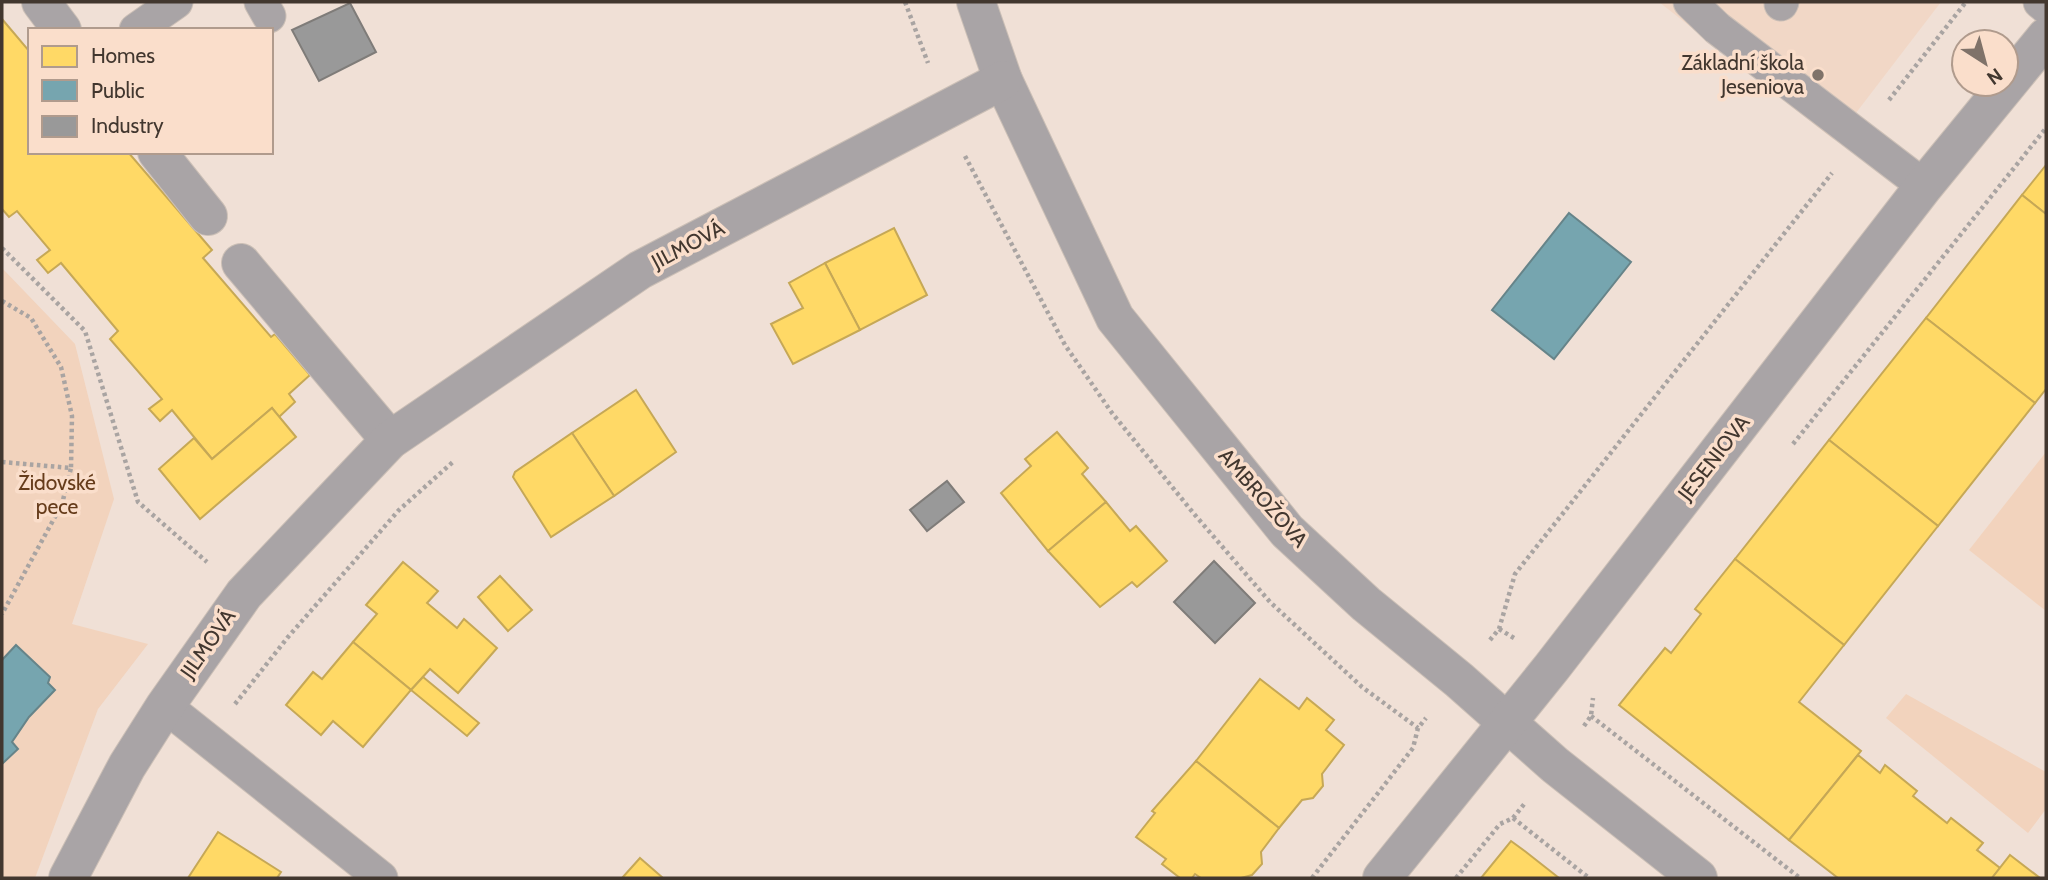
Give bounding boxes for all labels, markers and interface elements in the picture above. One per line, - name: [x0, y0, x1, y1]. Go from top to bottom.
- legend: [28, 28, 273, 154]
- north arrow: [1950, 28, 2020, 98]
- text: Homes: [91, 43, 155, 68]
- place label: Základní škola Jeseniova: [1681, 50, 1804, 99]
- text: N: [1983, 63, 2007, 90]
- marker: Základní škola Jeseniova: [1810, 67, 1826, 83]
- text: Public: [91, 78, 145, 103]
- text: Industry: [91, 113, 164, 138]
- street label: JILMOVÁ: [646, 215, 728, 275]
- street label: JESENIOVA: [1672, 410, 1755, 506]
- street label: AMBROŽOVA: [1214, 443, 1314, 552]
- park label: Židovské pece: [18, 469, 96, 519]
- street label: JILMOVÁ: [174, 604, 240, 684]

